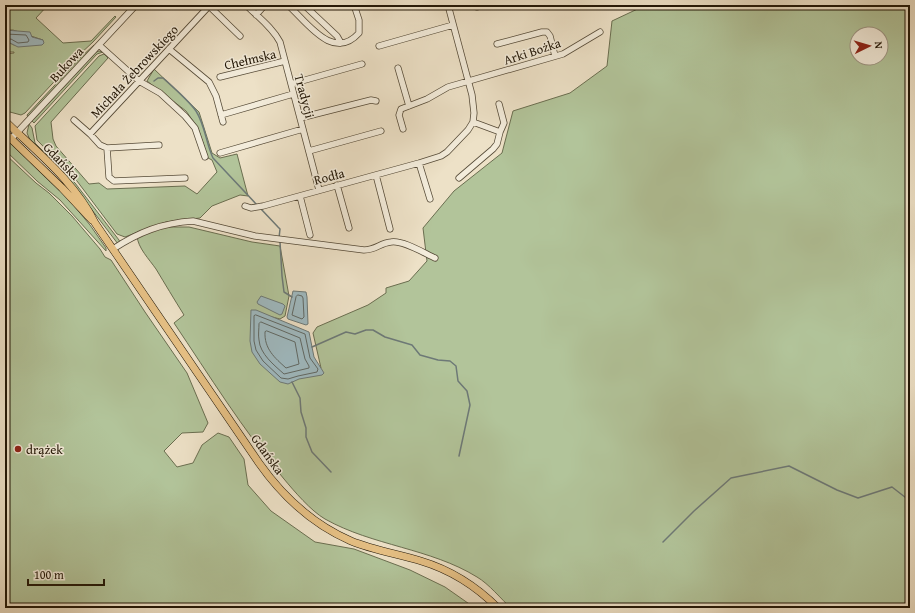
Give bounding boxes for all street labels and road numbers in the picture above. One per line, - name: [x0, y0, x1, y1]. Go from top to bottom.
- street label: Michała Żebrowskiego: [86, 20, 183, 122]
- street label: Arki Bożka: [501, 33, 564, 70]
- street label: Bukowa: [45, 42, 88, 86]
- street label: Chełmska: [222, 44, 279, 75]
- street label: Tradycji: [290, 72, 320, 121]
- street label: Gdańska: [39, 138, 85, 185]
- street label: Rodła: [312, 163, 347, 190]
- street label: Gdańska: [246, 430, 289, 479]

